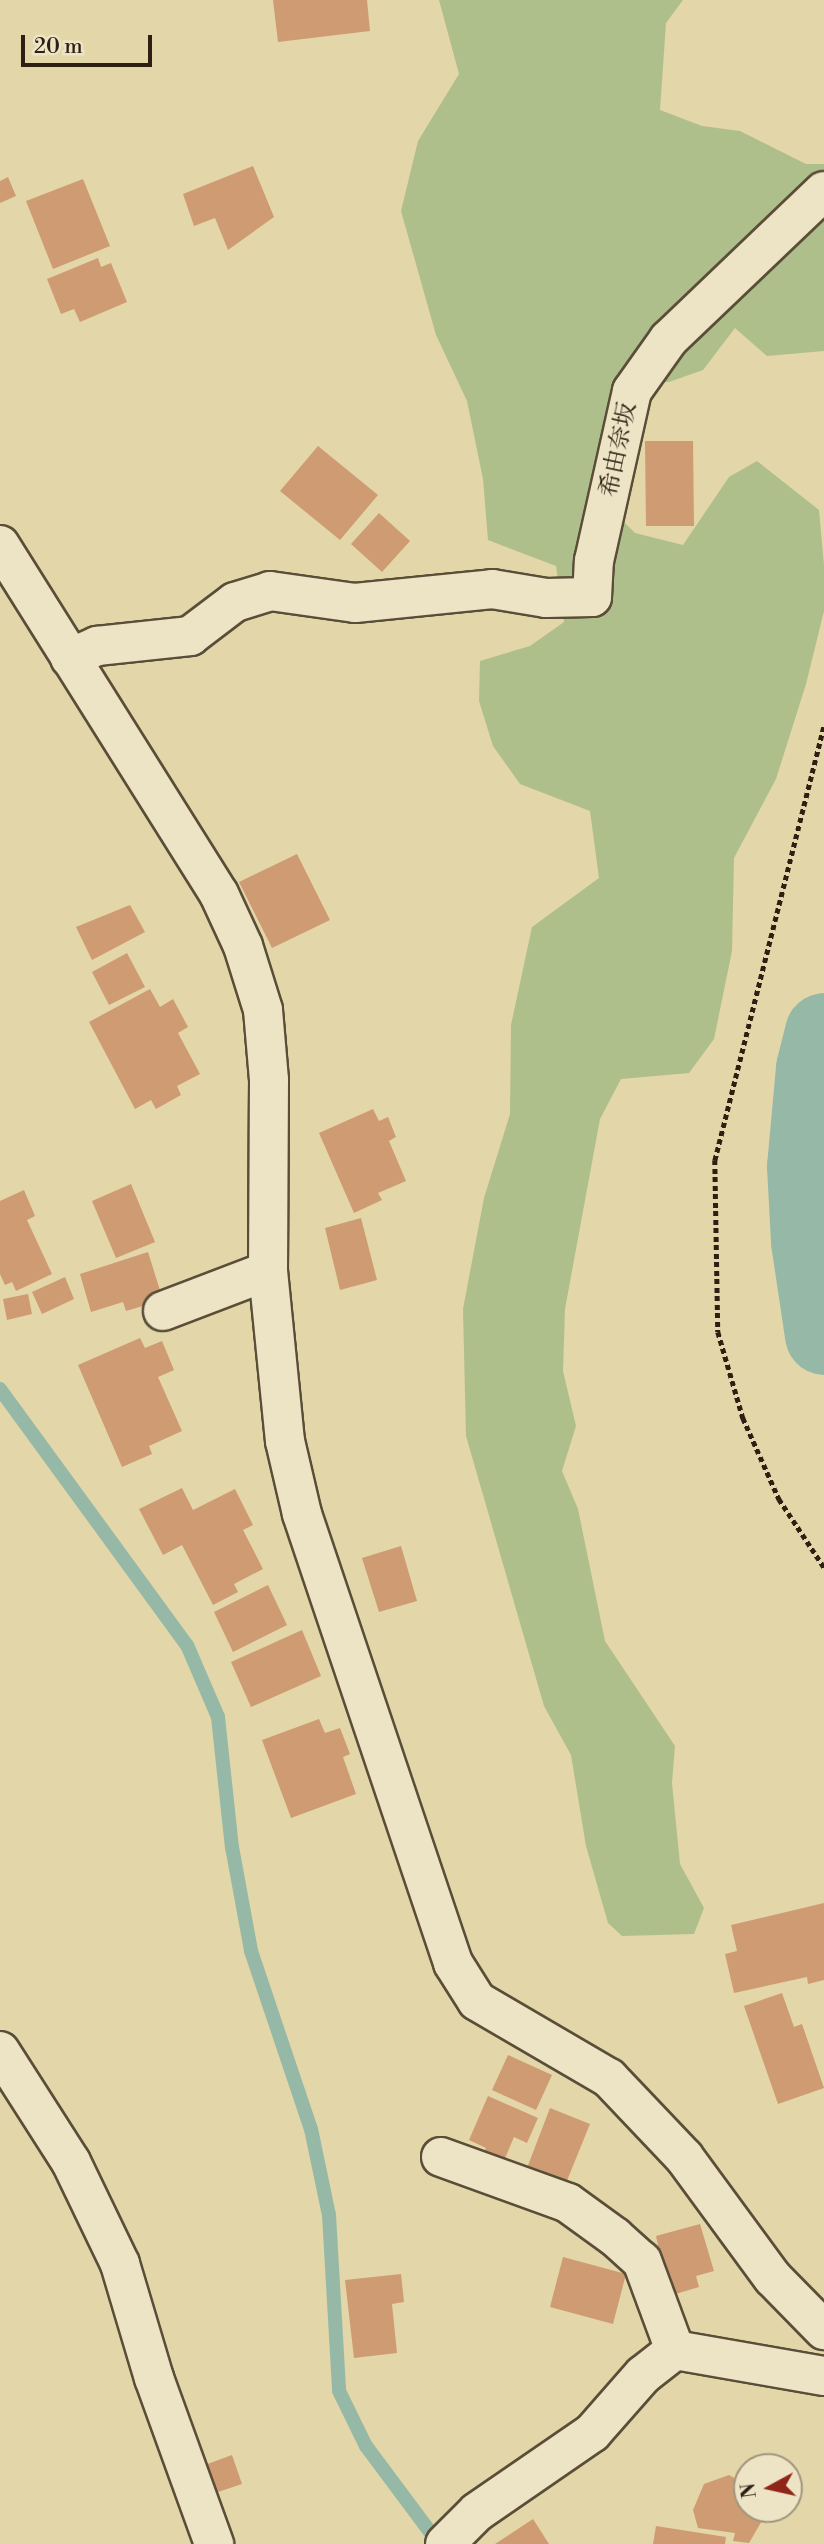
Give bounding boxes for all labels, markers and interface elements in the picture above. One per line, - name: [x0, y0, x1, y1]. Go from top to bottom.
- scale bar: [24, 21, 156, 65]
- text: 20 m: [34, 34, 83, 60]
- street label: 希由奈坂: [595, 400, 643, 500]
- north arrow: [733, 2453, 803, 2523]
- text: N: [736, 2482, 762, 2500]

